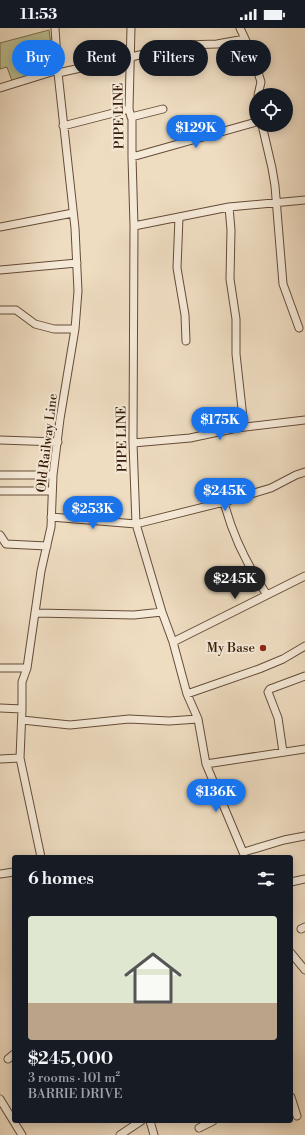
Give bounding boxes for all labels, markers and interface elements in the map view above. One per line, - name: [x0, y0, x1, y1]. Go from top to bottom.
- text: 11:53: [20, 5, 57, 24]
- chip: Buy: [12, 40, 65, 76]
- chip: Rent: [73, 40, 131, 76]
- chip: Filters: [139, 40, 208, 76]
- chip: New: [216, 40, 271, 76]
- street label: PIPE LINE: [110, 83, 128, 149]
- map controls: [249, 88, 293, 132]
- button: locate: [249, 88, 293, 132]
- pin: $129K: [168, 115, 224, 149]
- text: $129K: [175, 120, 217, 136]
- street label: Old Railway Line: [33, 392, 61, 494]
- street label: PIPE LINE: [113, 406, 131, 472]
- pin: $175K: [192, 407, 248, 441]
- text: $175K: [200, 412, 240, 428]
- pin: $245K: [197, 478, 253, 512]
- text: $245K: [203, 483, 247, 499]
- pin: $253K: [65, 496, 121, 530]
- text: $253K: [72, 501, 114, 517]
- pin: $245K: [207, 566, 263, 600]
- text: $245K: [213, 571, 257, 587]
- place label: My Base: [207, 640, 255, 656]
- marker: My Base: [258, 643, 268, 653]
- pin: $136K: [188, 779, 244, 813]
- text: $136K: [196, 784, 236, 800]
- text: 6 homes: [28, 868, 94, 890]
- icon: filters: [255, 868, 277, 890]
- icon: home: [117, 942, 189, 1014]
- text: $245,000: [28, 1048, 113, 1070]
- text: 3 rooms · 101 m²: [28, 1070, 120, 1086]
- text: BARRIE DRIVE: [28, 1086, 123, 1102]

